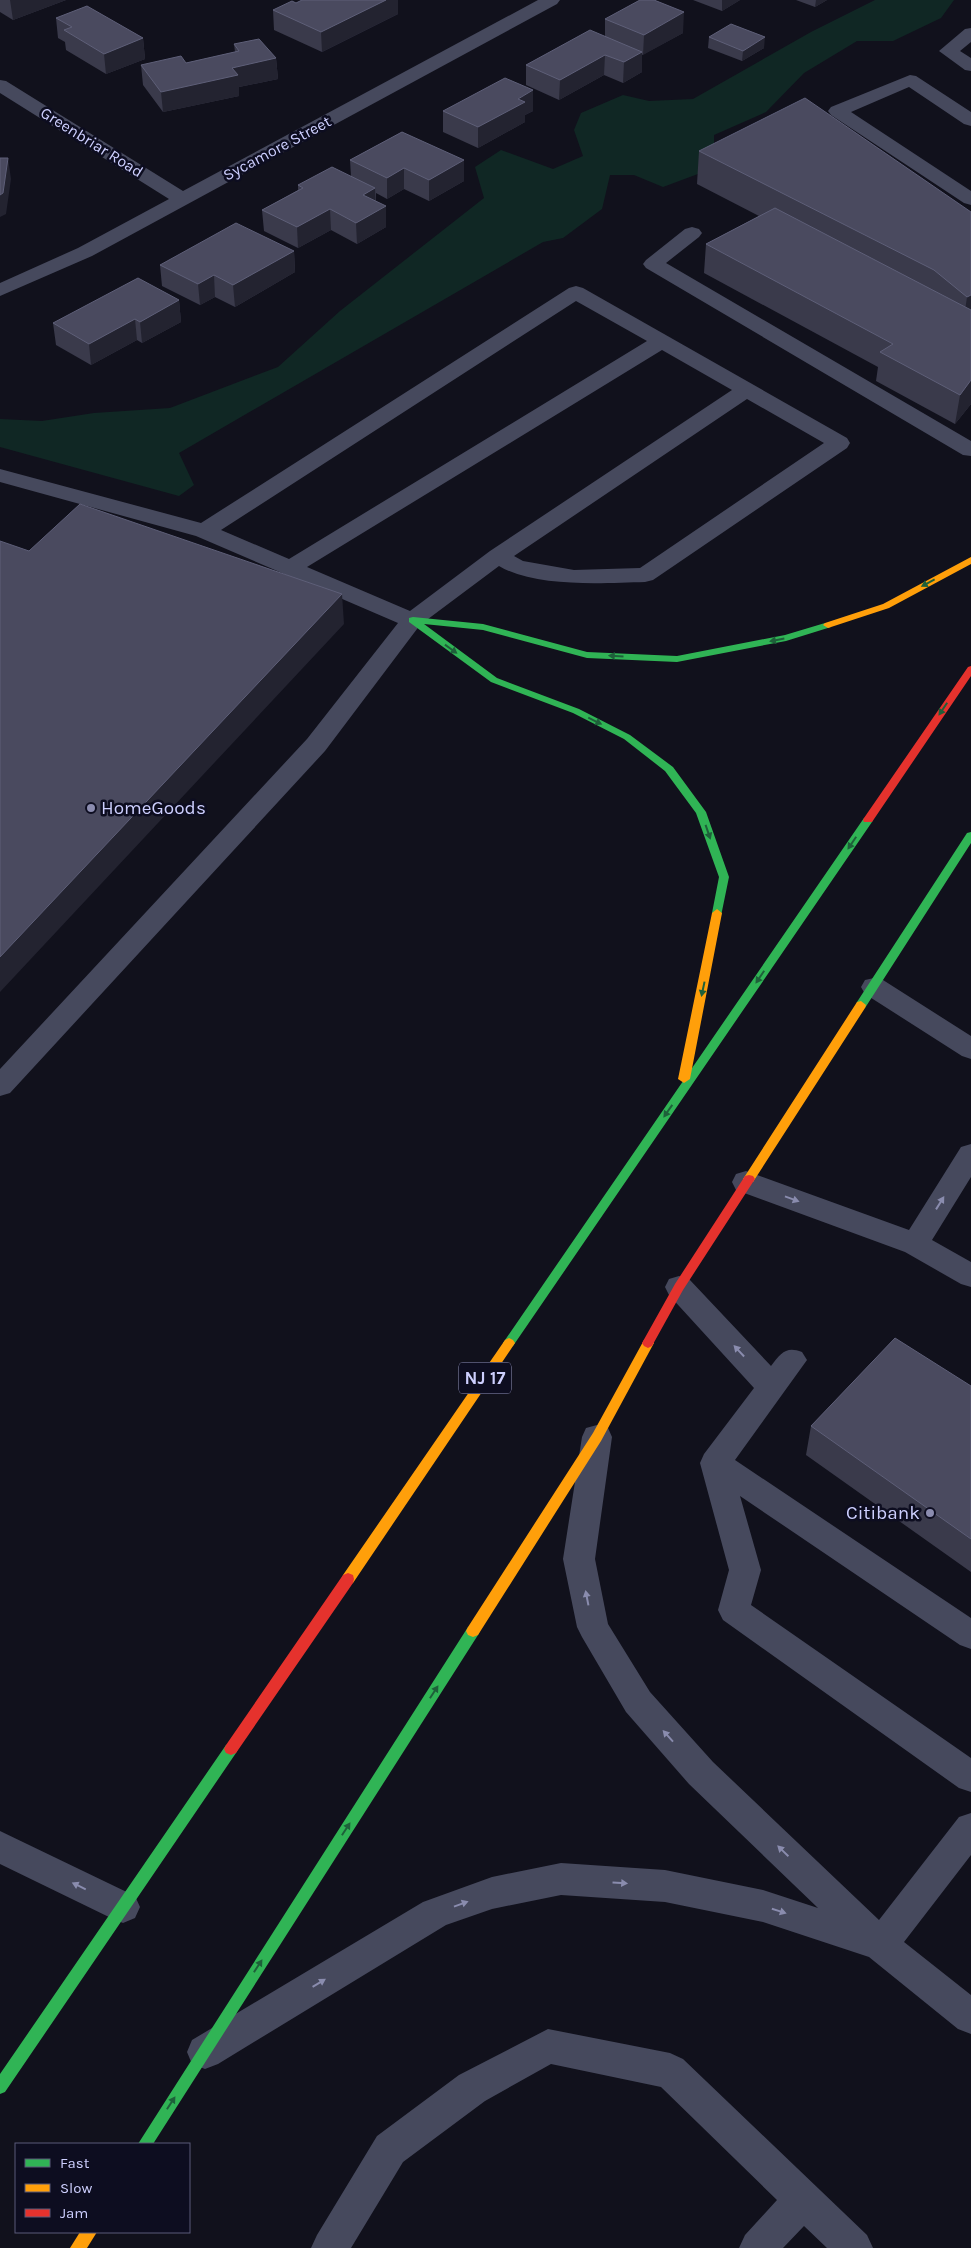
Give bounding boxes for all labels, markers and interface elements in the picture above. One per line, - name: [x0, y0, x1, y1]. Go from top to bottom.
- street label: Greenbriar Road: [37, 103, 147, 181]
- street label: Sycamore Street: [220, 112, 334, 184]
- one-way arrow: [922, 579, 935, 588]
- one-way arrow: [768, 636, 784, 644]
- one-way arrow: [445, 643, 458, 653]
- one-way arrow: [608, 652, 624, 660]
- one-way arrow: [939, 702, 948, 716]
- one-way arrow: [588, 717, 603, 725]
- place label: HomeGoods: [101, 797, 206, 819]
- marker: HomeGoods: [85, 802, 97, 814]
- one-way arrow: [705, 824, 712, 839]
- one-way arrow: [847, 837, 857, 850]
- one-way arrow: [755, 971, 765, 984]
- one-way arrow: [699, 982, 707, 997]
- one-way arrow: [663, 1105, 673, 1118]
- one-way arrow: [785, 1195, 800, 1203]
- one-way arrow: [936, 1196, 945, 1209]
- one-way arrow: [733, 1345, 745, 1357]
- road number: NJ 17: [459, 1362, 511, 1394]
- place label: Citibank: [846, 1502, 920, 1524]
- marker: Citibank: [924, 1507, 936, 1519]
- one-way arrow: [583, 1591, 591, 1606]
- one-way arrow: [429, 1686, 438, 1699]
- one-way arrow: [663, 1730, 674, 1742]
- one-way arrow: [341, 1823, 351, 1836]
- one-way arrow: [777, 1845, 789, 1857]
- one-way arrow: [612, 1879, 628, 1887]
- one-way arrow: [72, 1882, 87, 1890]
- one-way arrow: [453, 1900, 468, 1907]
- one-way arrow: [772, 1907, 787, 1915]
- one-way arrow: [254, 1960, 263, 1973]
- one-way arrow: [313, 1978, 326, 1988]
- one-way arrow: [166, 2097, 176, 2110]
- legend: [15, 2143, 190, 2233]
- text: Fast: [60, 2154, 90, 2172]
- text: Slow: [60, 2179, 92, 2197]
- text: Jam: [60, 2204, 88, 2222]

